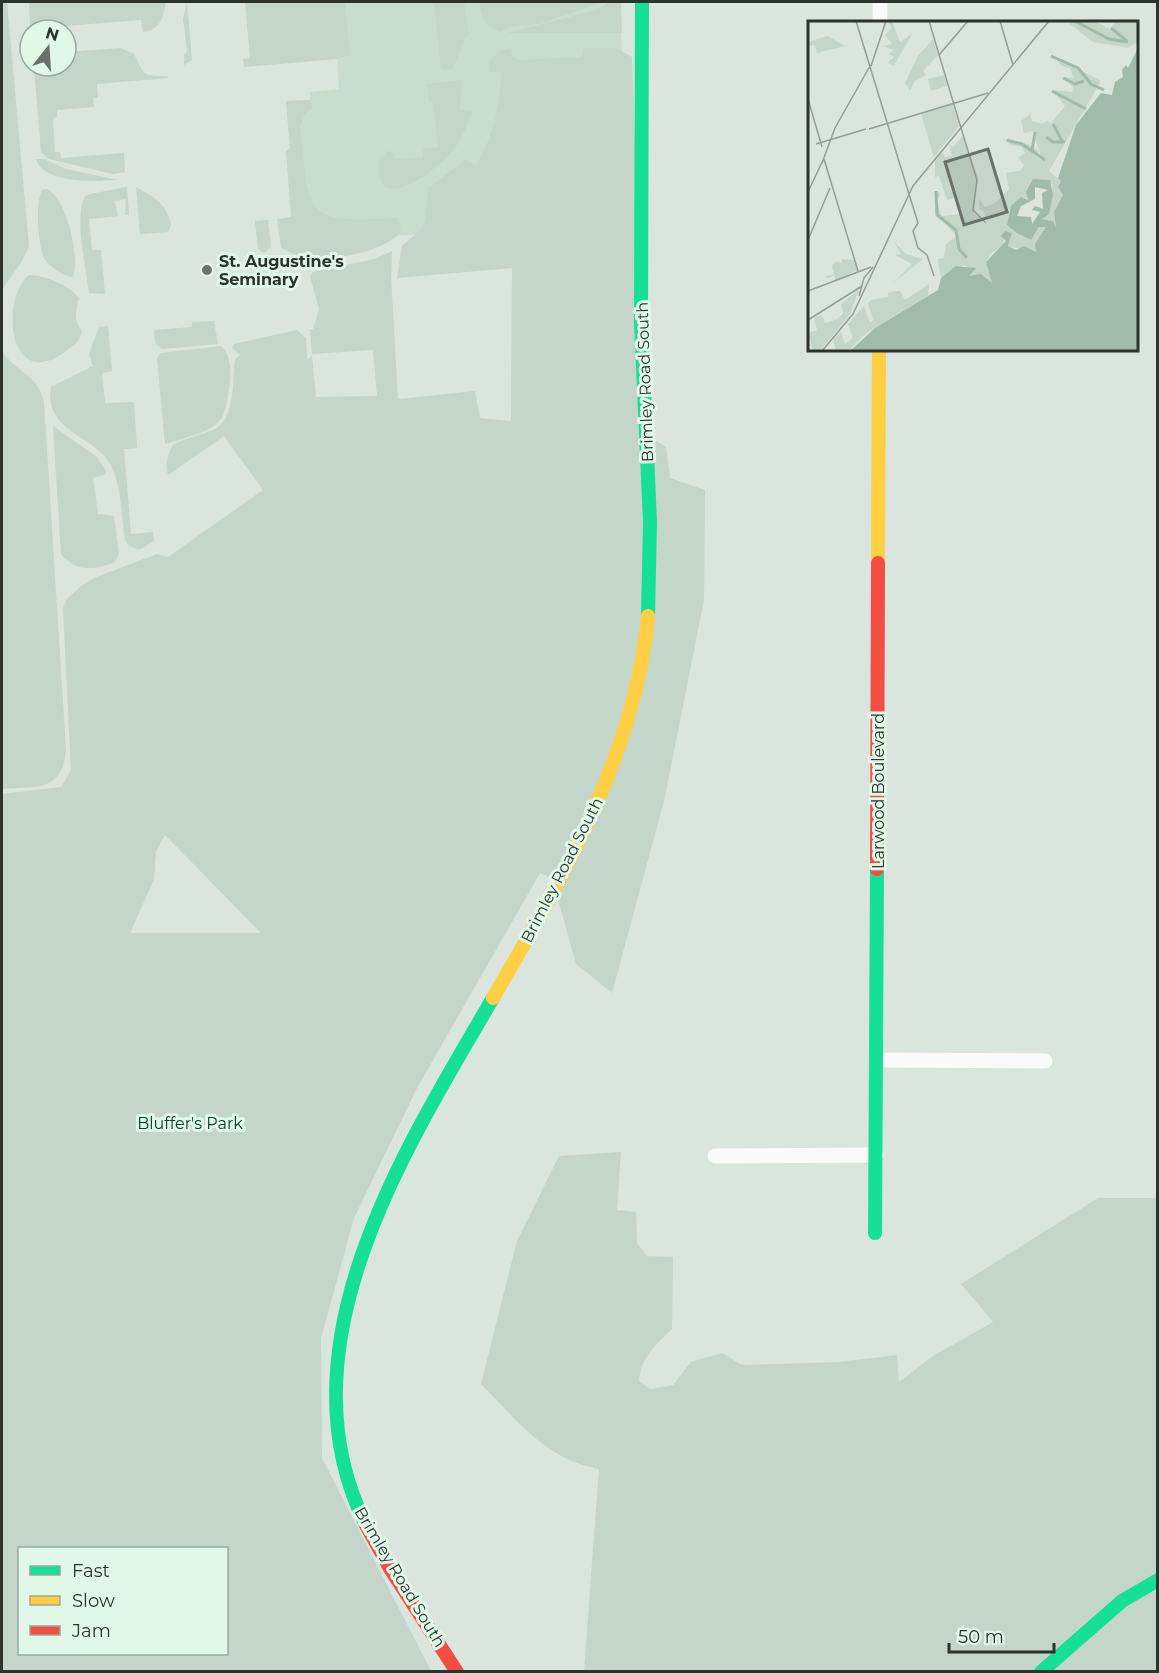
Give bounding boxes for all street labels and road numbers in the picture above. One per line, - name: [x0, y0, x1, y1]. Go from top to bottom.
- street label: Brimley Road South: [633, 302, 657, 462]
- street label: Larwood Boulevard: [869, 713, 888, 869]
- street label: Brimley Road South: [517, 794, 607, 946]
- street label: Brimley Road South: [351, 1503, 449, 1651]

